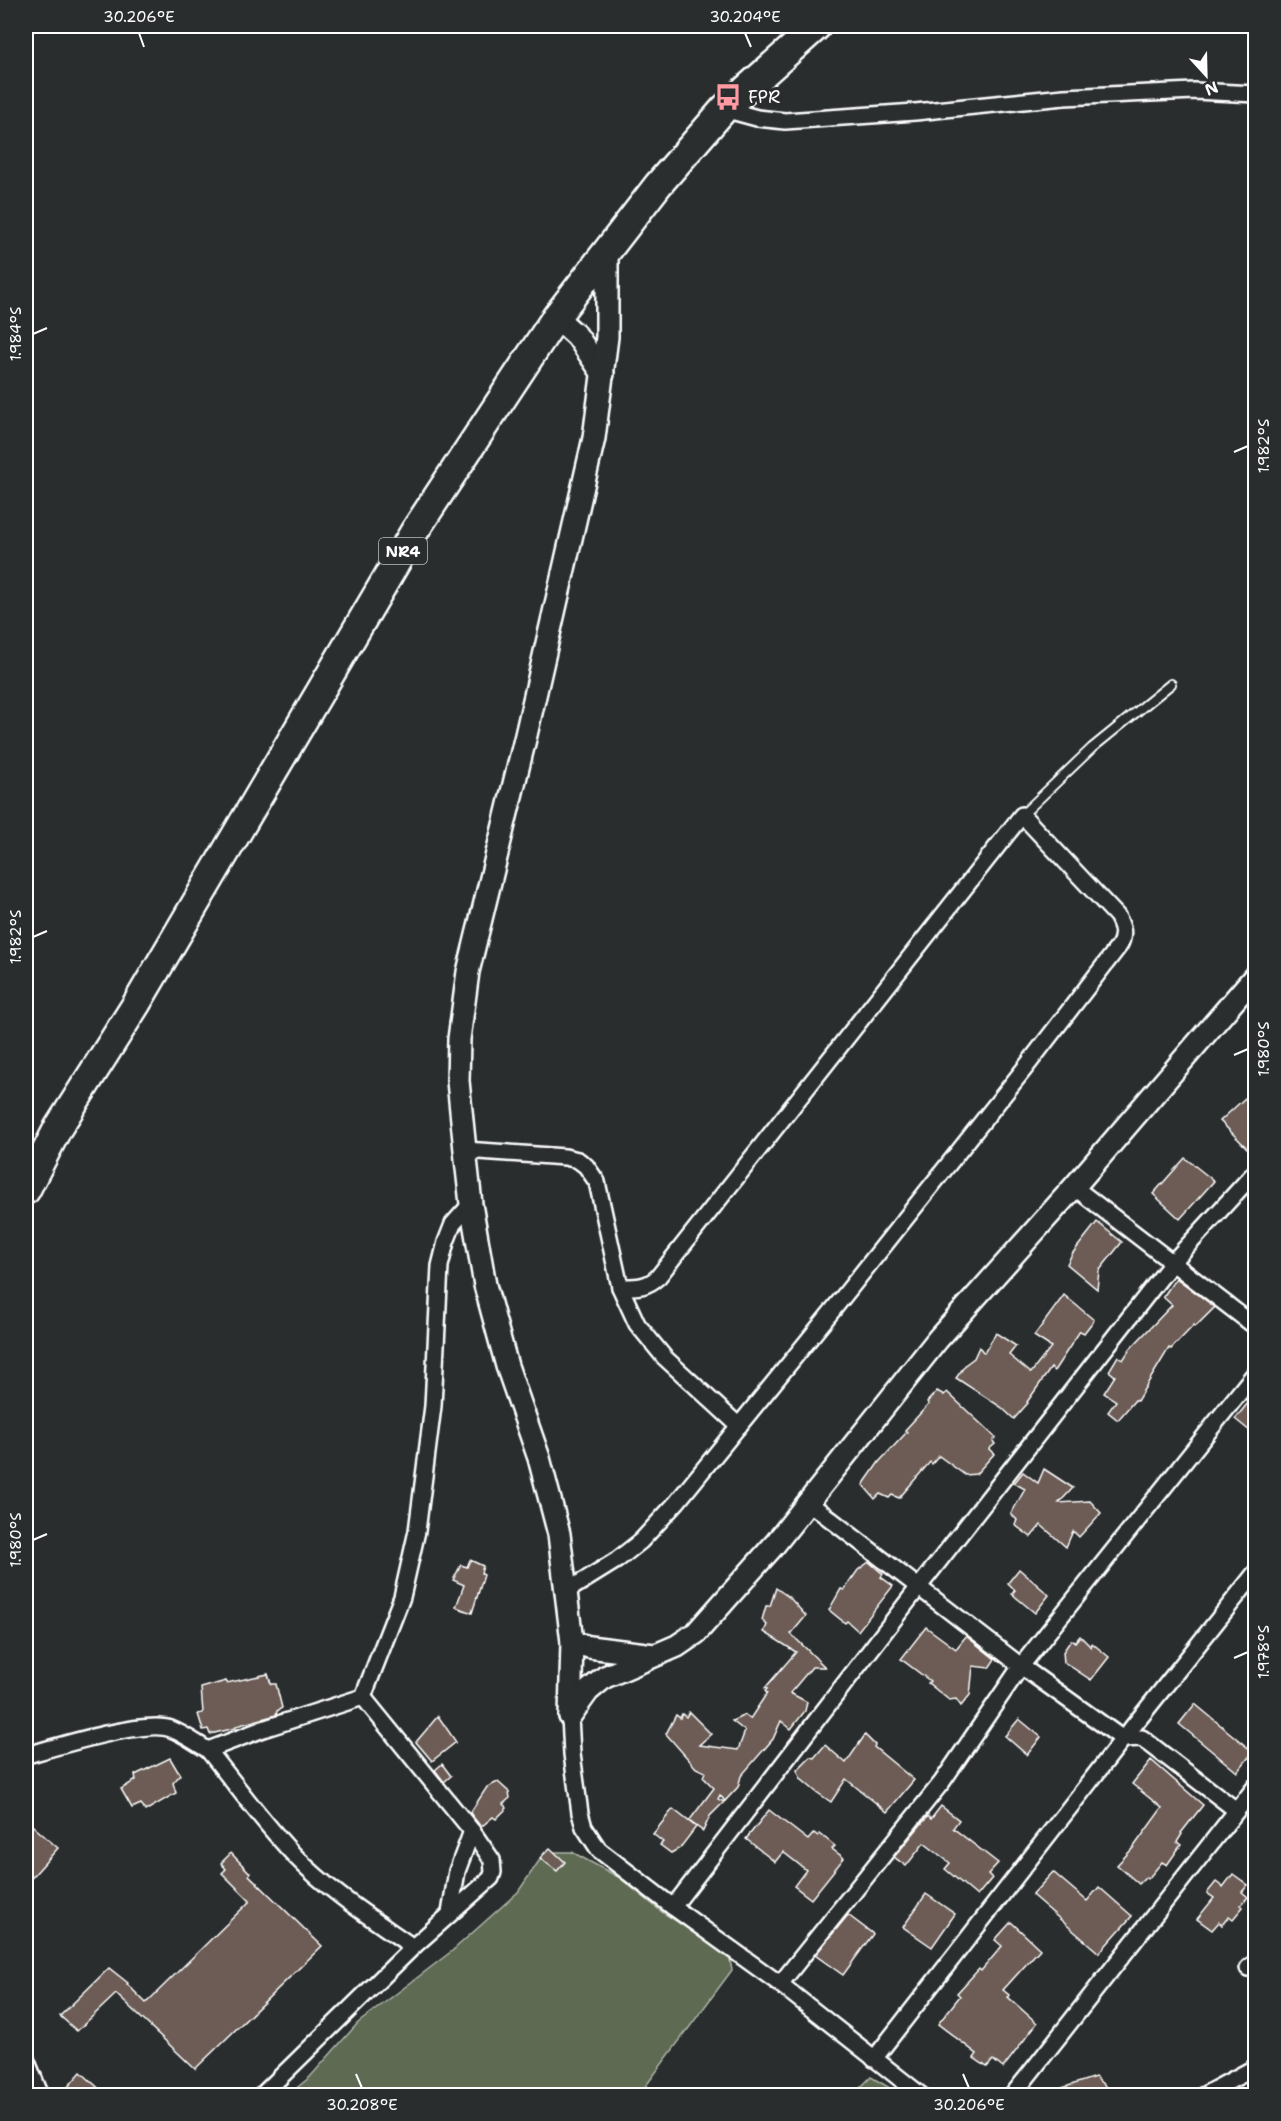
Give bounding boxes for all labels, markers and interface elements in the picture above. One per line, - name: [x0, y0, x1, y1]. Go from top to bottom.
- text: 30.206°E: [103, 7, 175, 27]
- text: 30.204°E: [709, 7, 781, 27]
- north arrow: [1176, 45, 1236, 105]
- text: N: [1202, 76, 1221, 101]
- bus stop icon: FPR: [713, 82, 743, 112]
- place label: FPR: [748, 85, 780, 109]
- text: 1.984°S: [6, 307, 26, 361]
- text: 1.982°S: [1254, 419, 1274, 473]
- road number: NR4: [379, 538, 427, 564]
- text: 1.982°S: [6, 910, 26, 964]
- text: 1.980°S: [1254, 1021, 1274, 1077]
- text: 1.980°S: [6, 1512, 26, 1568]
- text: 1.978°S: [1254, 1625, 1274, 1679]
- text: 30.208°E: [326, 2095, 398, 2115]
- text: 30.206°E: [933, 2095, 1005, 2115]

